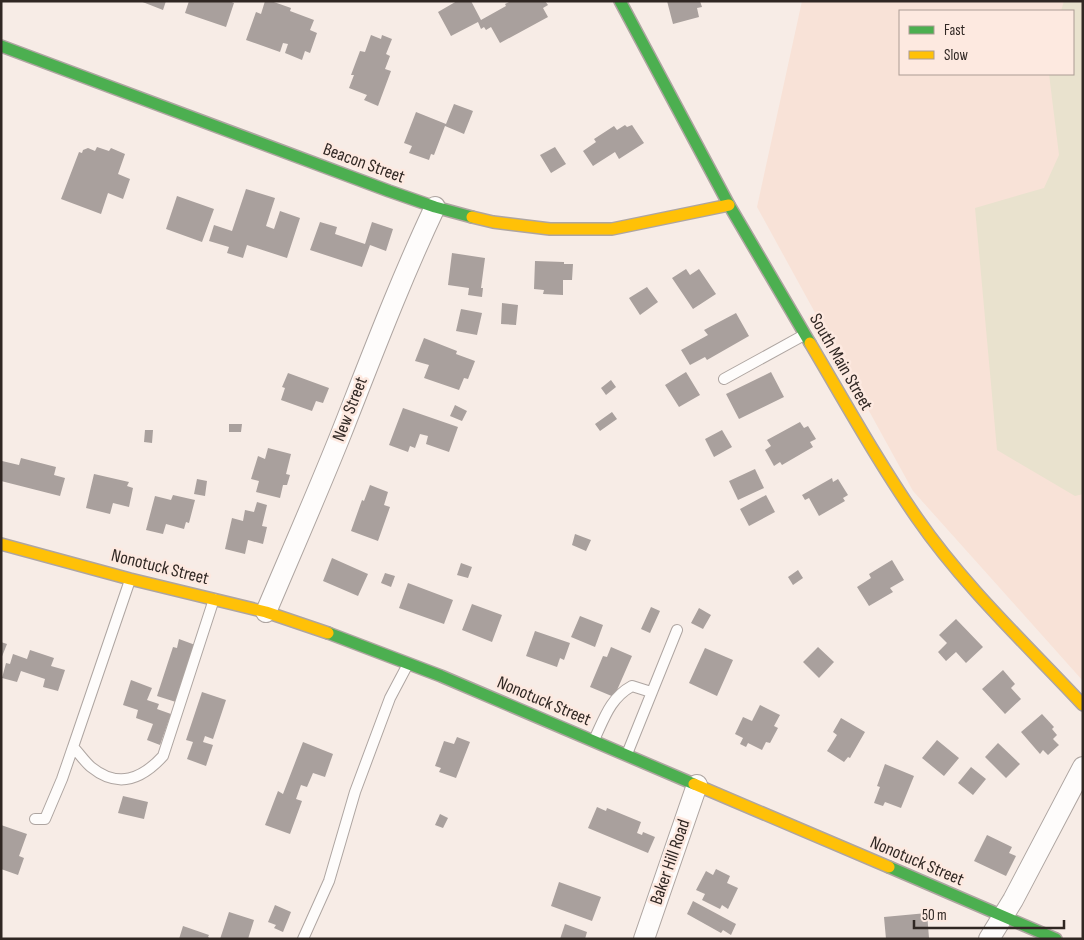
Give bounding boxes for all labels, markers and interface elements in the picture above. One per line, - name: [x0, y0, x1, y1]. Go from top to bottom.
- legend: [899, 10, 1074, 75]
- text: Fast: [944, 21, 966, 40]
- text: Slow: [944, 46, 968, 65]
- street label: Beacon Street: [320, 139, 408, 188]
- street label: South Main Street: [805, 310, 877, 415]
- street label: New Street: [328, 373, 372, 444]
- street label: Nonotuck Street: [109, 545, 211, 589]
- street label: Nonotuck Street: [494, 672, 594, 730]
- street label: Baker Hill Road: [646, 817, 694, 907]
- street label: Nonotuck Street: [867, 832, 967, 890]
- scale bar: [914, 898, 1064, 930]
- text: 50 m: [922, 906, 947, 925]

